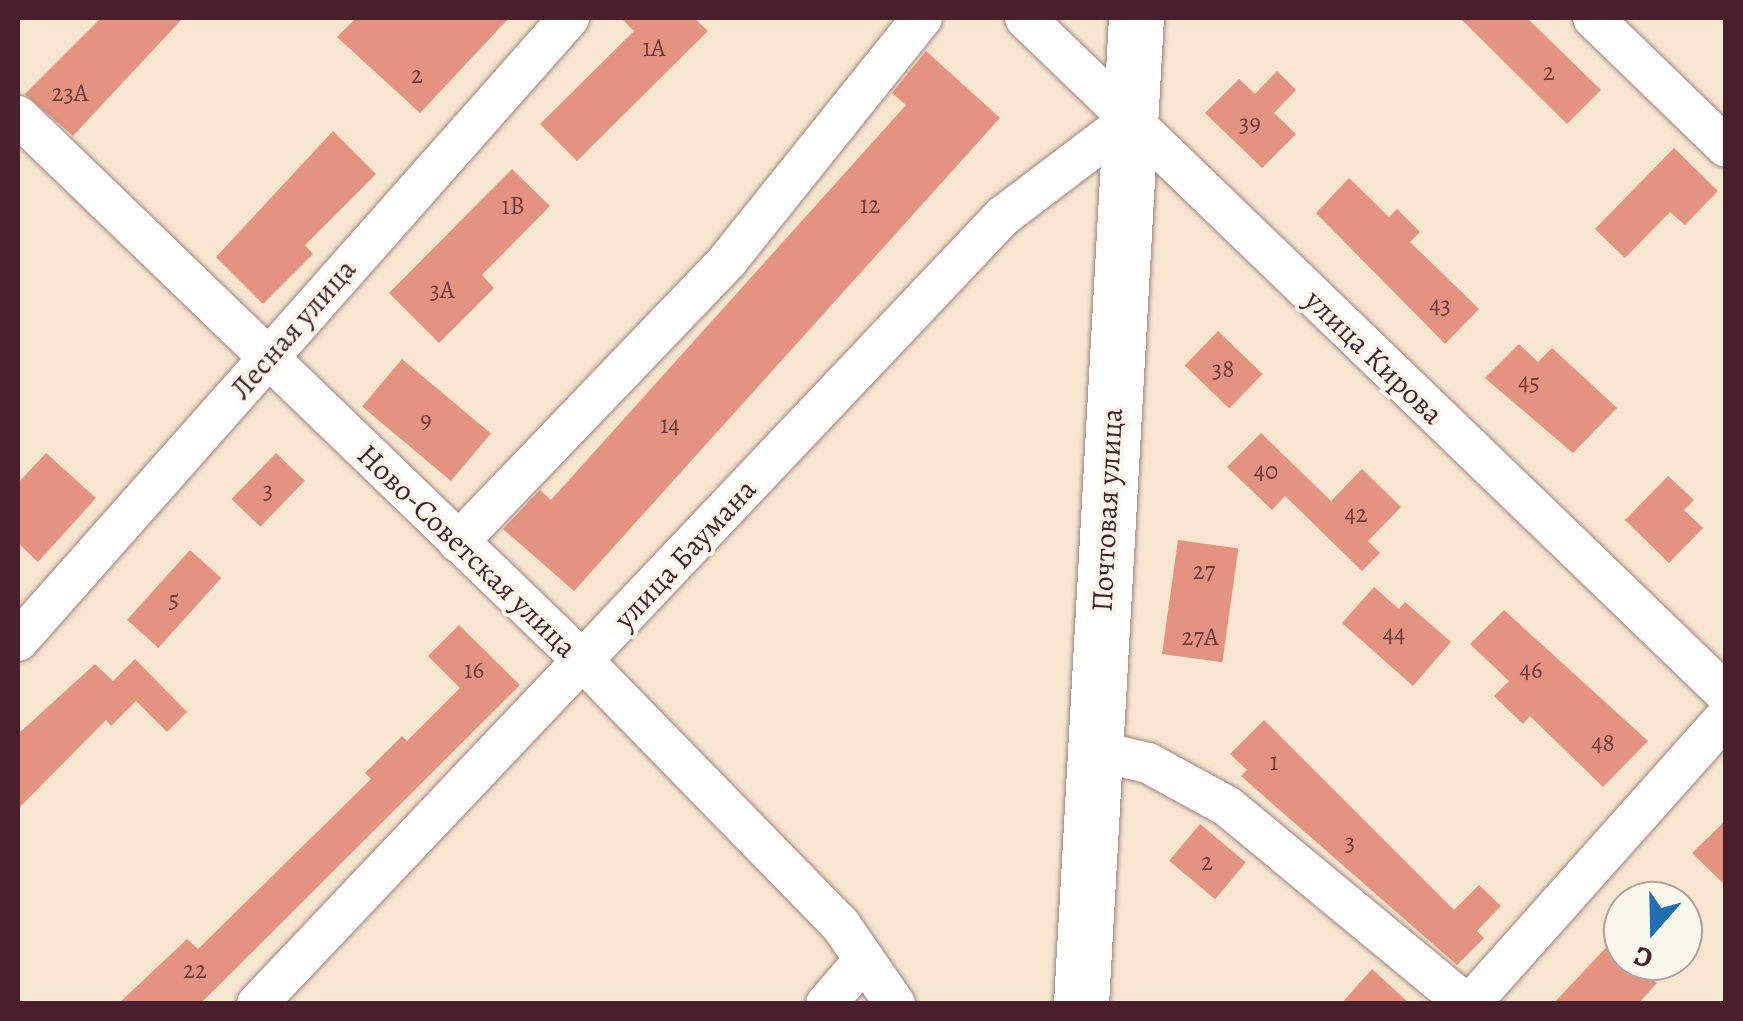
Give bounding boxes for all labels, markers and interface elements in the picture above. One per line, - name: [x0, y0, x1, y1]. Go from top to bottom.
- house number: 1А: [642, 33, 666, 63]
- house number: 2: [1543, 57, 1555, 87]
- house number: 2: [411, 60, 423, 90]
- house number: 23А: [52, 78, 88, 108]
- house number: 39: [1239, 108, 1261, 138]
- house number: 12: [860, 190, 880, 220]
- house number: 1В: [501, 191, 525, 221]
- street label: Лесная улица: [222, 252, 364, 406]
- house number: 3А: [430, 275, 454, 305]
- street label: улица Кирова: [1297, 282, 1451, 432]
- house number: 43: [1429, 290, 1451, 320]
- house number: 38: [1212, 354, 1234, 384]
- house number: 45: [1518, 367, 1540, 397]
- house number: 9: [420, 405, 432, 435]
- street label: Почтовая улица: [1084, 407, 1130, 613]
- house number: 14: [660, 410, 680, 440]
- street label: Ново-Советская улица: [350, 437, 584, 665]
- house number: 40: [1254, 456, 1278, 486]
- street label: улица Баумана: [606, 471, 764, 637]
- house number: 3: [263, 475, 273, 505]
- house number: 42: [1344, 499, 1368, 529]
- house number: 27: [1193, 556, 1215, 586]
- house number: 5: [169, 584, 179, 614]
- house number: 44: [1383, 619, 1405, 649]
- house number: 27А: [1182, 622, 1218, 652]
- house number: 16: [464, 655, 484, 685]
- house number: 46: [1520, 655, 1542, 685]
- house number: 48: [1591, 728, 1615, 758]
- house number: 1: [1270, 747, 1278, 777]
- house number: 3: [1345, 827, 1355, 857]
- house number: 2: [1201, 847, 1213, 877]
- north arrow: [1603, 881, 1703, 981]
- text: С: [1629, 937, 1658, 978]
- house number: 22: [183, 955, 207, 985]

